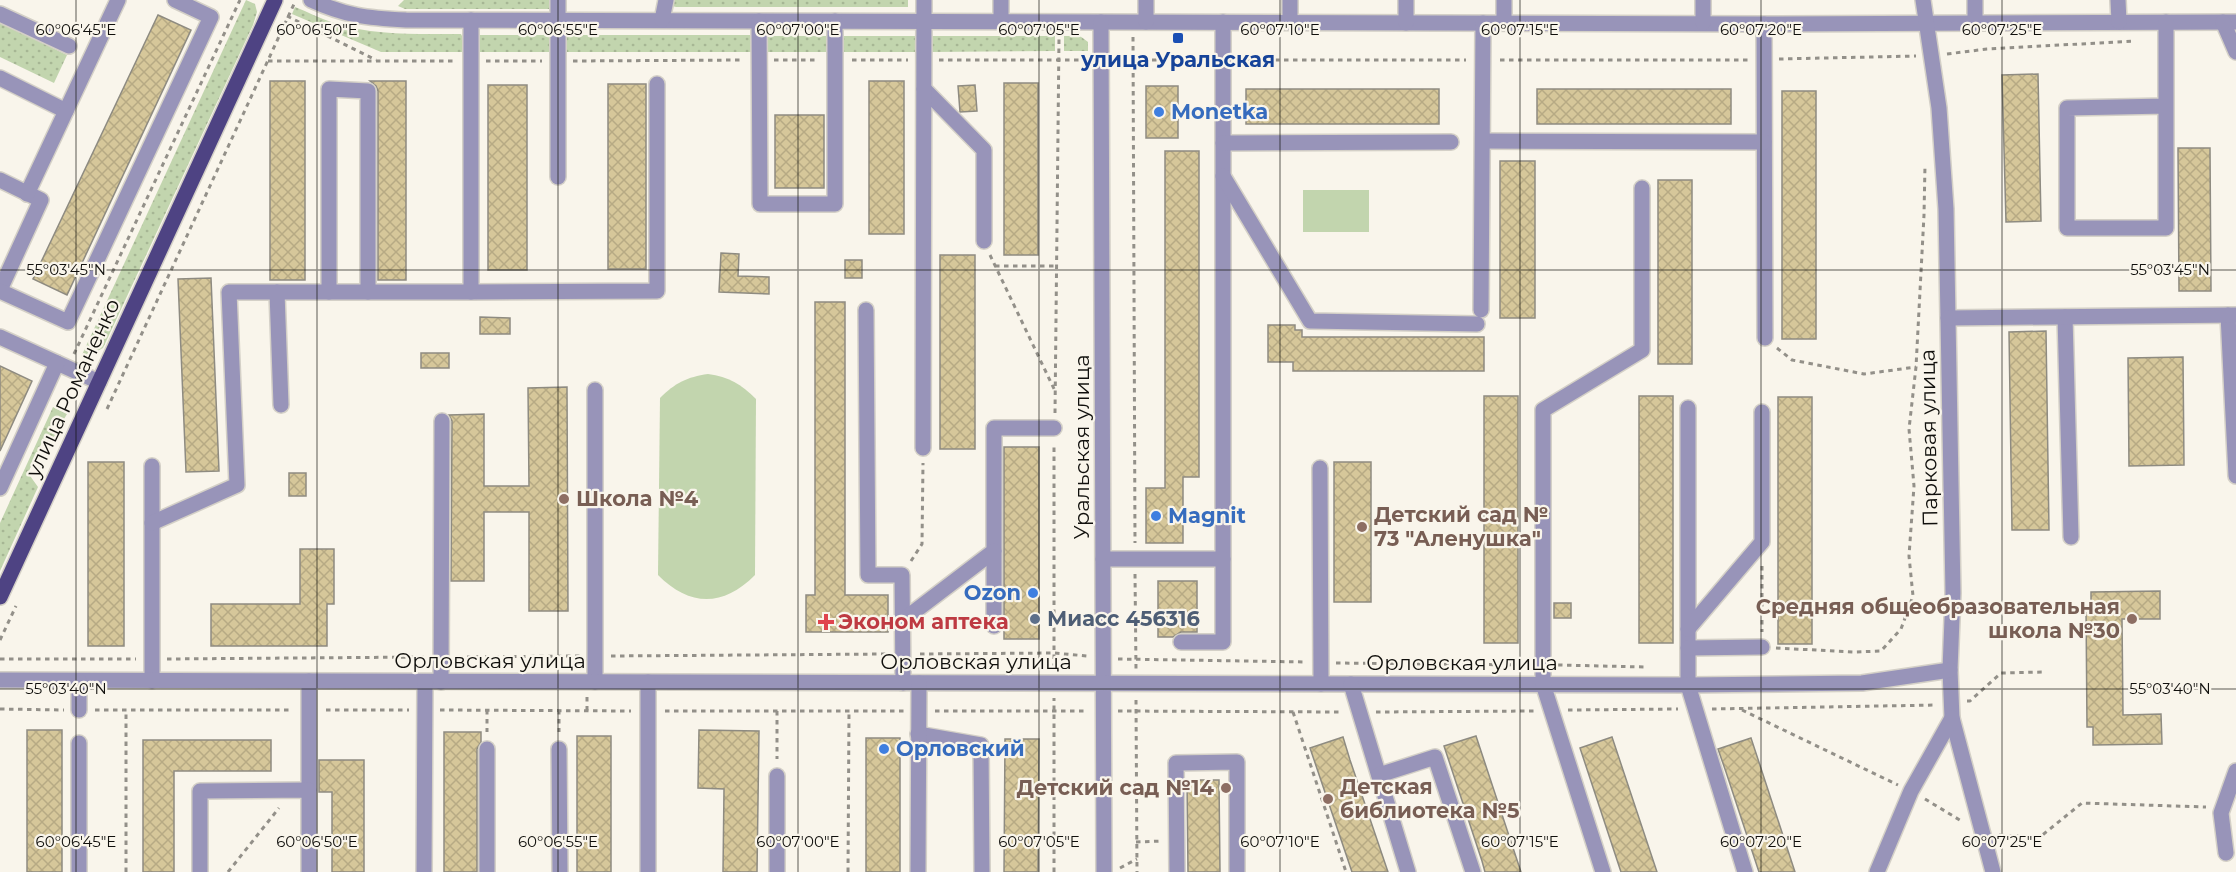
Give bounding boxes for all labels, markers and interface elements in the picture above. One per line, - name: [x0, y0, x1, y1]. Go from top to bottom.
- text: 60°06'45"E: [36, 20, 116, 39]
- text: 60°06'50"E: [276, 20, 358, 39]
- text: 60°06'55"E: [518, 20, 598, 39]
- text: 60°07'00"E: [756, 20, 840, 39]
- text: 60°07'05"E: [998, 20, 1080, 39]
- text: 60°07'10"E: [1240, 20, 1320, 39]
- text: 60°07'15"E: [1481, 20, 1559, 39]
- text: 60°07'20"E: [1720, 20, 1802, 39]
- text: 60°07'25"E: [1962, 20, 2042, 39]
- marker: улица Уральская: [1171, 31, 1185, 45]
- place label: улица Уральская: [1080, 47, 1275, 72]
- place label: Monetka: [1171, 99, 1268, 124]
- marker: Monetka: [1152, 105, 1166, 119]
- text: 55°03'45"N: [26, 260, 106, 279]
- text: 55°03'45"N: [2130, 260, 2210, 279]
- street label: улица Романенко: [20, 294, 125, 482]
- street label: Парковая улица: [1914, 349, 1943, 527]
- street label: Уральская улица: [1069, 354, 1094, 540]
- place label: Школа №4: [576, 486, 699, 511]
- marker: Школа №4: [557, 492, 571, 506]
- place label: Детский сад № 73 "Аленушка": [1374, 502, 1548, 551]
- place label: Magnit: [1168, 503, 1246, 528]
- marker: Magnit: [1149, 509, 1163, 523]
- marker: Детский сад № 73 "Аленушка": [1355, 520, 1369, 534]
- place label: Ozon: [964, 580, 1021, 605]
- marker: Ozon: [1026, 586, 1040, 600]
- place label: Средняя общеобразовательная школа №30: [1756, 594, 2120, 643]
- place label: Миасс 456316: [1047, 606, 1200, 631]
- place label: Эконом аптека: [838, 609, 1009, 634]
- marker: Миасс 456316: [1028, 612, 1042, 626]
- marker: Средняя общеобразовательная школа №30: [2125, 612, 2139, 626]
- marker: Эконом аптека: [819, 615, 833, 629]
- street label: Орловская улица: [394, 648, 586, 673]
- street label: Орловская улица: [880, 649, 1072, 674]
- street label: Орловская улица: [1366, 650, 1558, 675]
- text: 55°03'40"N: [25, 679, 107, 698]
- text: 55°03'40"N: [2129, 679, 2211, 698]
- place label: Орловский: [896, 736, 1025, 761]
- marker: Орловский: [877, 742, 891, 756]
- place label: Детская библиотека №5: [1340, 774, 1519, 823]
- place label: Детский сад №14: [1017, 775, 1215, 800]
- marker: Детский сад №14: [1219, 781, 1233, 795]
- marker: Детская библиотека №5: [1321, 792, 1335, 806]
- text: 60°06'45"E: [36, 832, 116, 851]
- text: 60°06'50"E: [276, 832, 358, 851]
- text: 60°06'55"E: [518, 832, 598, 851]
- text: 60°07'00"E: [756, 832, 840, 851]
- text: 60°07'05"E: [998, 832, 1080, 851]
- text: 60°07'10"E: [1240, 832, 1320, 851]
- text: 60°07'15"E: [1481, 832, 1559, 851]
- text: 60°07'20"E: [1720, 832, 1802, 851]
- text: 60°07'25"E: [1962, 832, 2042, 851]

